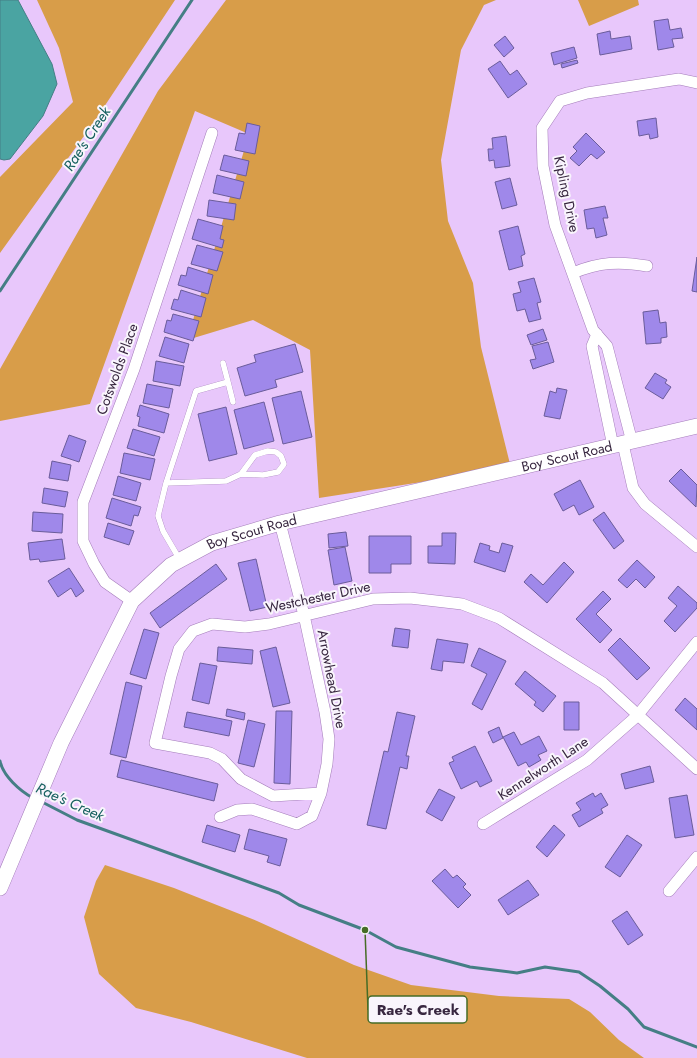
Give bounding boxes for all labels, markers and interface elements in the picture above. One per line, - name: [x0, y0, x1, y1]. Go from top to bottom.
- water label: Rae's Creek: [58, 102, 116, 175]
- street label: Kipling Drive: [549, 154, 585, 234]
- street label: Cotswolds Place: [91, 321, 143, 417]
- street label: Boy Scout Road: [519, 436, 614, 477]
- street label: Boy Scout Road: [203, 509, 299, 554]
- street label: Westchester Drive: [264, 576, 372, 618]
- street label: Arrowhead Drive: [313, 628, 351, 730]
- street label: Kennelworth Lane: [494, 731, 592, 805]
- water label: Rae's Creek: [32, 777, 108, 827]
- callout: Rae's Creek: [368, 996, 467, 1023]
- text: Rae's Creek: [377, 999, 460, 1021]

